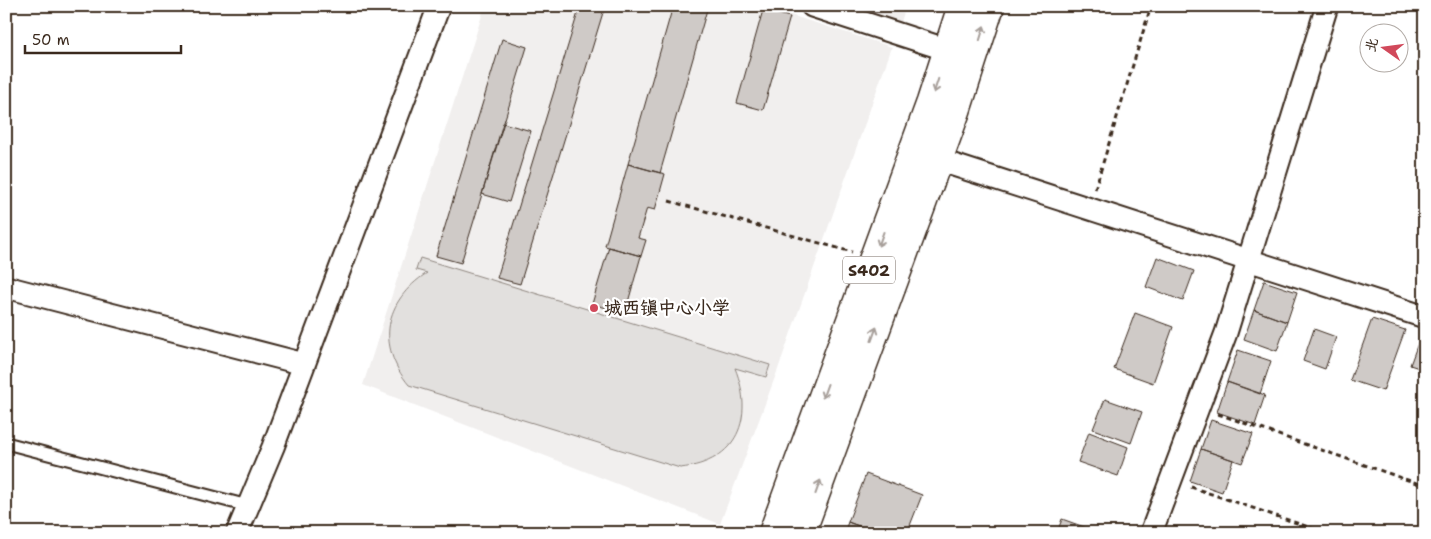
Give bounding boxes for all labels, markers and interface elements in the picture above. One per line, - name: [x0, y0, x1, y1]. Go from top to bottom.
- scale bar: [25, 22, 181, 54]
- north arrow: [1358, 22, 1408, 72]
- one-way arrow: [977, 25, 987, 41]
- text: 50 m: [32, 30, 70, 50]
- text: 北: [1361, 36, 1382, 54]
- one-way arrow: [931, 78, 940, 93]
- one-way arrow: [876, 231, 885, 246]
- road number: S402: [843, 256, 895, 284]
- place label: 城西镇中心小学: [604, 296, 730, 320]
- marker: 城西镇中心小学: [588, 302, 600, 314]
- one-way arrow: [870, 327, 879, 343]
- one-way arrow: [820, 383, 829, 399]
- one-way arrow: [814, 480, 823, 495]

